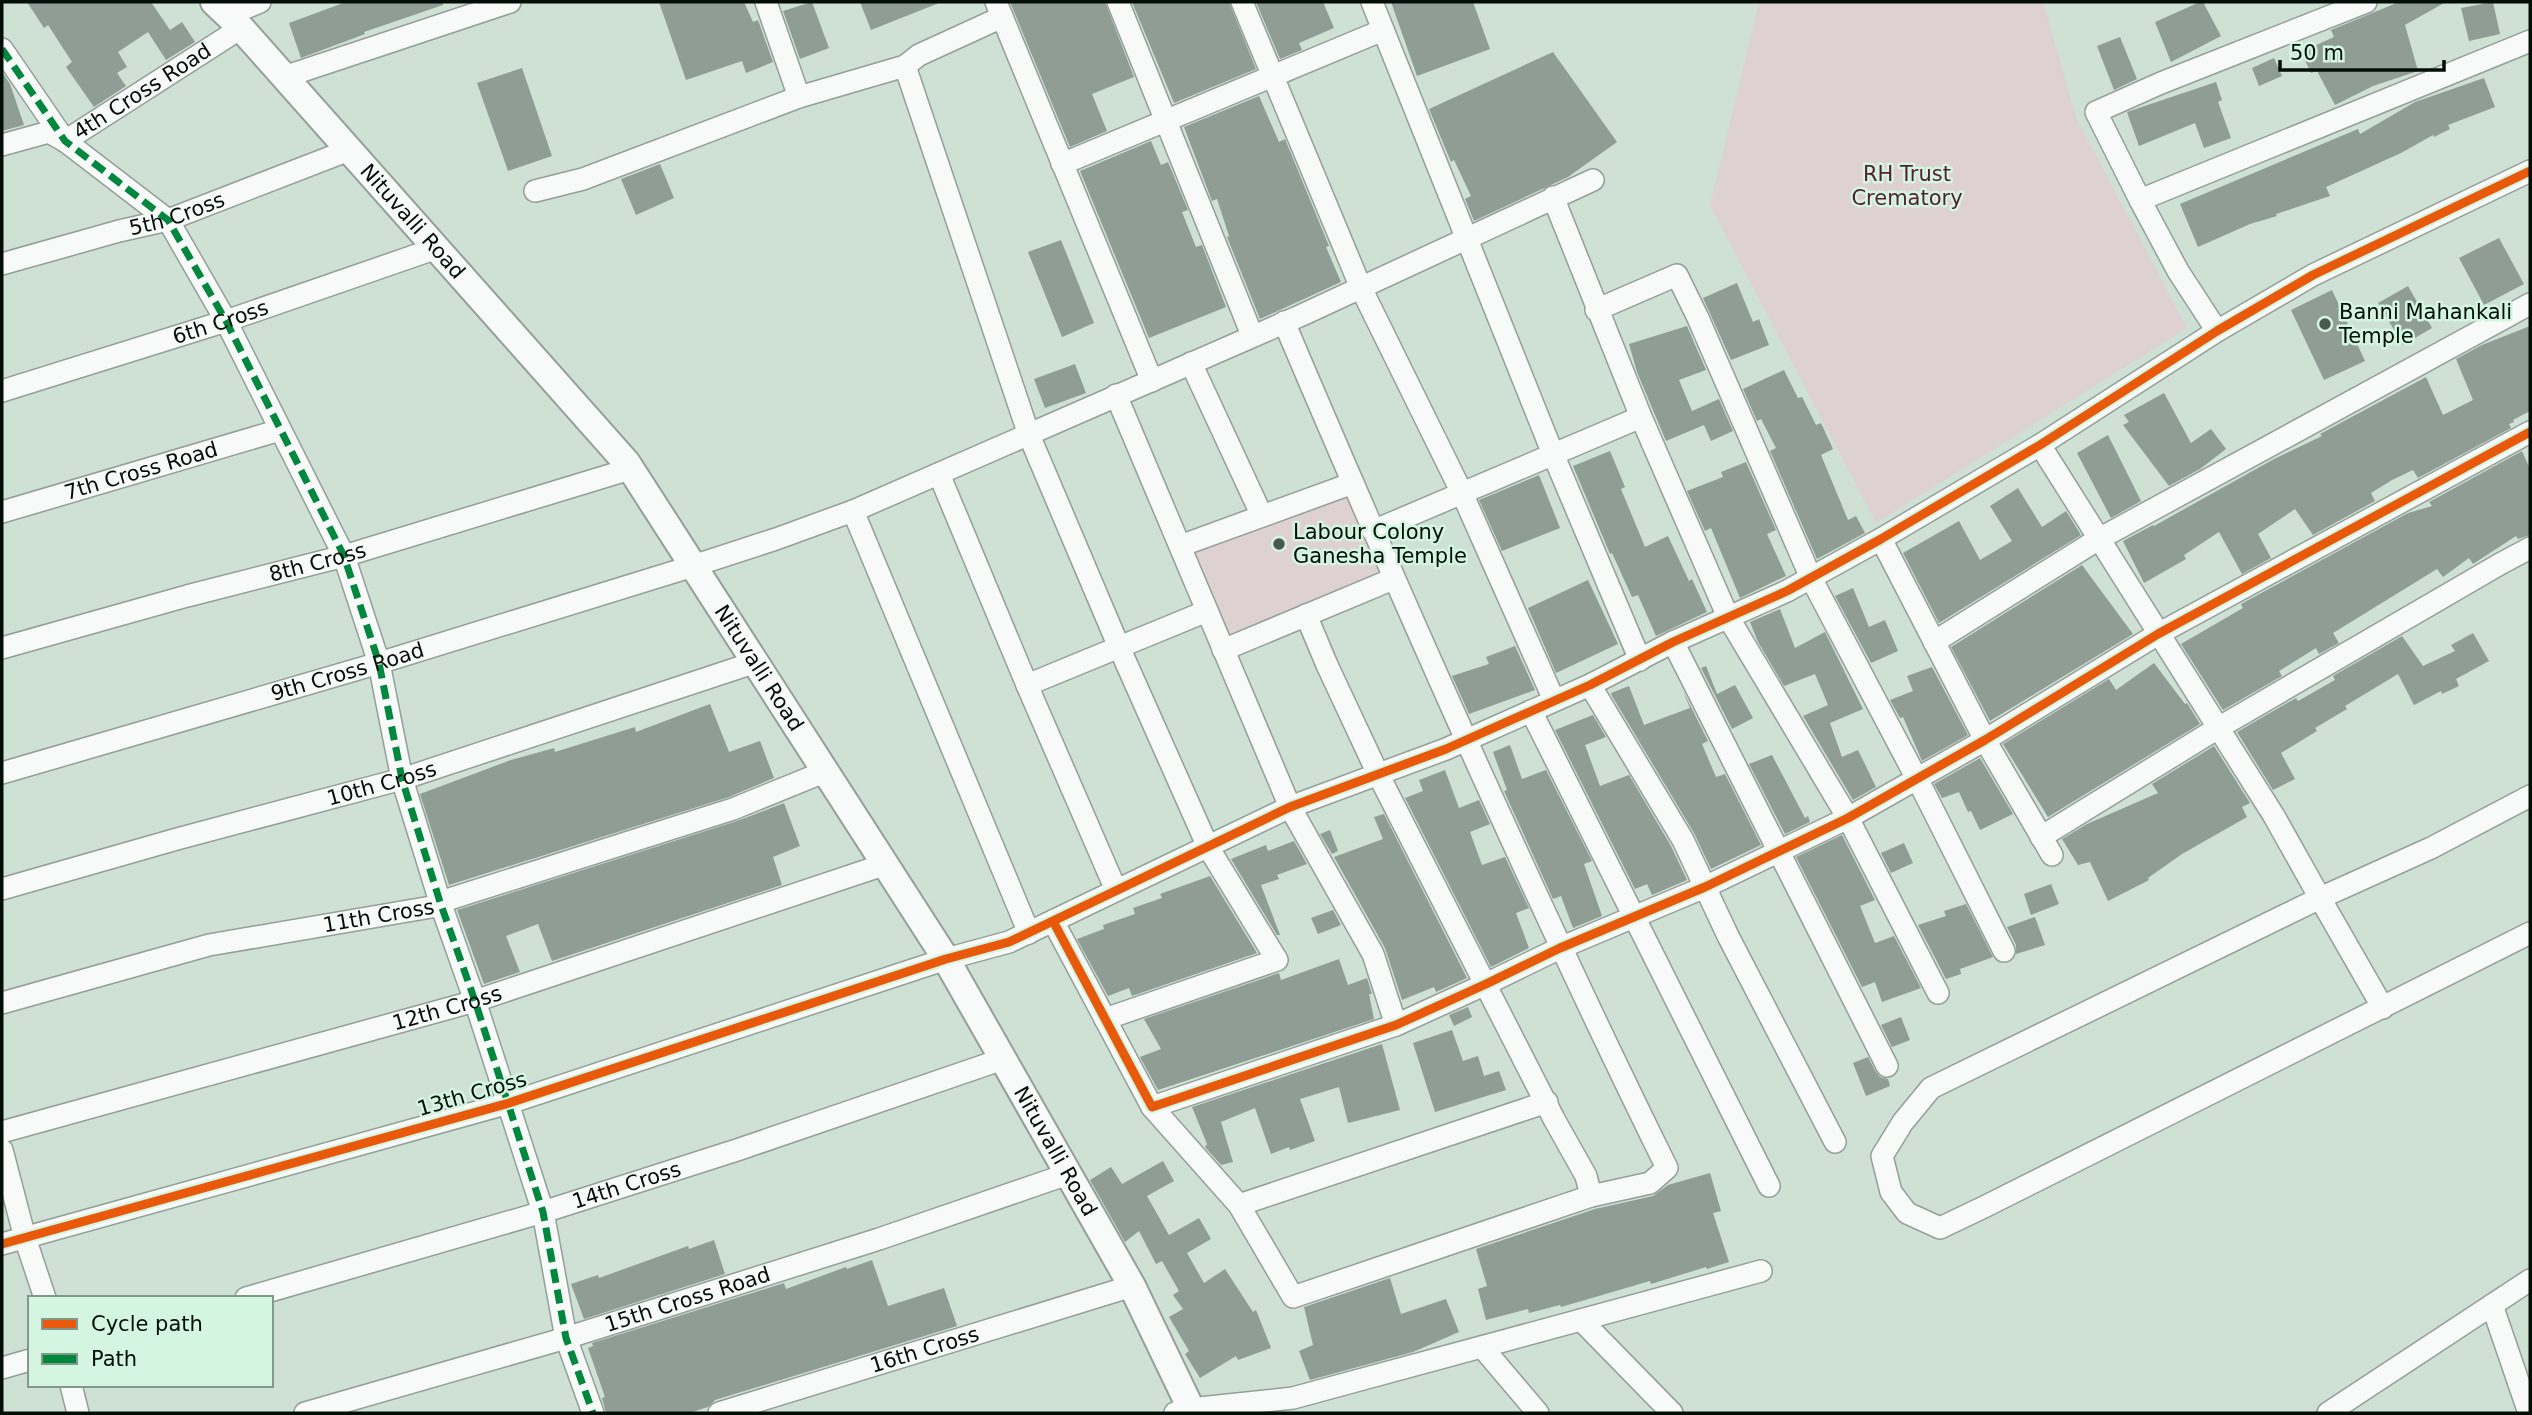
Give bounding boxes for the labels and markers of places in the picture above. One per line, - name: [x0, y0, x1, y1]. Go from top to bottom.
- place label: Banni Mahankali Temple: [2338, 300, 2512, 348]
- marker: Banni Mahankali Temple: [2317, 316, 2333, 332]
- place label: Labour Colony Ganesha Temple: [1293, 520, 1467, 568]
- marker: Labour Colony Ganesha Temple: [1271, 536, 1287, 552]

